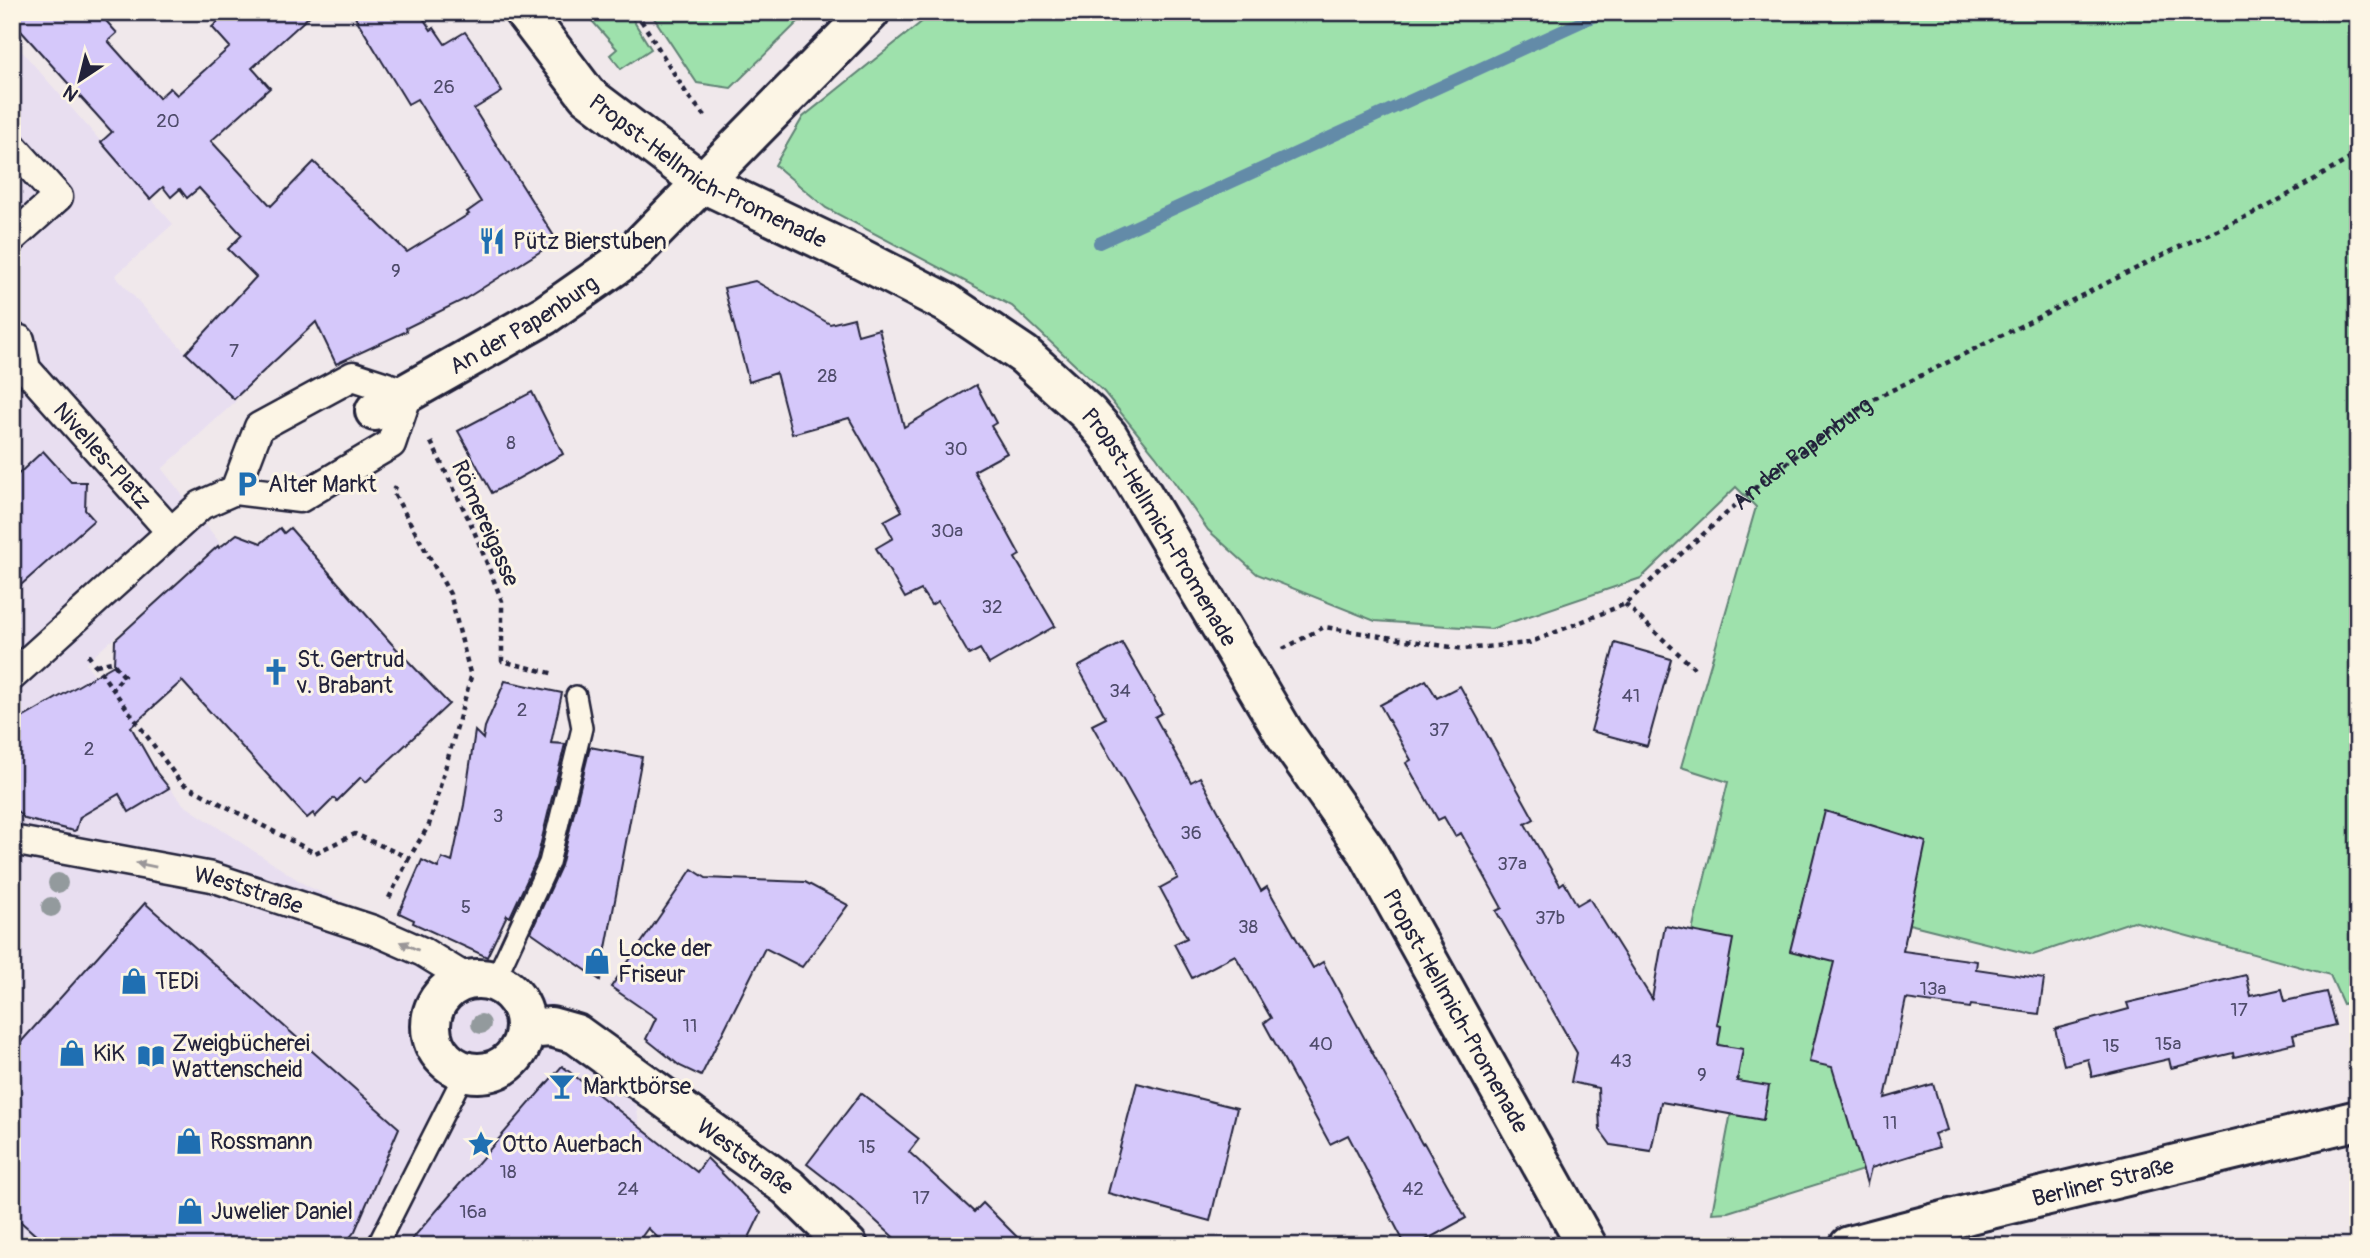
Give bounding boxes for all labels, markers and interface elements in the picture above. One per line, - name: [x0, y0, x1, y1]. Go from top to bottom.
- north arrow: [46, 46, 116, 116]
- house number: 26: [433, 75, 455, 99]
- text: N: [59, 80, 83, 107]
- street label: Propst-Hellmich-Promenade: [583, 88, 832, 255]
- house number: 20: [156, 109, 180, 133]
- restaurant icon: Pütz Bierstuben: [477, 226, 507, 256]
- place label: Pütz Bierstuben: [513, 227, 667, 256]
- house number: 9: [391, 259, 401, 283]
- street label: An der Papenburg: [444, 268, 604, 381]
- house number: 7: [229, 339, 239, 363]
- house number: 28: [817, 364, 837, 388]
- street label: An der Papenburg: [1726, 390, 1878, 516]
- street label: Nivelles-Platz: [47, 396, 158, 515]
- street label: Propst-Hellmich-Promenade: [1075, 402, 1244, 652]
- house number: 8: [506, 431, 516, 455]
- house number: 30: [944, 437, 968, 461]
- street label: Römereigasse: [445, 456, 527, 591]
- parking icon: Alter Markt: [232, 469, 262, 499]
- place label: Alter Markt: [268, 470, 377, 499]
- house number: 30a: [931, 519, 963, 543]
- house number: 32: [981, 595, 1003, 619]
- place label: St. Gertrud v. Brabant: [296, 645, 405, 700]
- church icon: St. Gertrud v. Brabant: [261, 657, 291, 687]
- house number: 34: [1109, 679, 1131, 703]
- house number: 41: [1622, 684, 1640, 708]
- house number: 2: [517, 698, 527, 722]
- house number: 37: [1429, 718, 1449, 742]
- house number: 2: [84, 737, 94, 761]
- house number: 3: [493, 804, 503, 828]
- house number: 36: [1180, 821, 1202, 845]
- house number: 37a: [1497, 852, 1527, 876]
- one-way arrow: [135, 859, 157, 870]
- street label: Weststraße: [192, 860, 307, 921]
- street label: Propst-Hellmich-Promenade: [1376, 884, 1535, 1139]
- house number: 5: [461, 895, 471, 919]
- house number: 37b: [1535, 906, 1565, 930]
- house number: 38: [1238, 915, 1258, 939]
- place label: Locke der Friseur: [618, 934, 712, 989]
- one-way arrow: [399, 940, 420, 951]
- shop icon: Locke der Friseur: [582, 946, 612, 976]
- shop icon: TEDi: [119, 966, 149, 996]
- place label: TEDi: [155, 967, 198, 996]
- house number: 13a: [1920, 977, 1947, 1001]
- house number: 17: [2230, 998, 2248, 1022]
- house number: 11: [683, 1014, 697, 1038]
- place label: Zweigbücherei Wattenscheid: [172, 1029, 310, 1084]
- house number: 40: [1309, 1032, 1333, 1056]
- house number: 15a: [2155, 1032, 2181, 1056]
- house number: 15: [2102, 1034, 2120, 1058]
- shop icon: KiK: [57, 1038, 87, 1068]
- place label: KiK: [93, 1039, 125, 1068]
- library icon: Zweigbücherei Wattenscheid: [136, 1041, 166, 1071]
- house number: 43: [1610, 1049, 1632, 1073]
- house number: 9: [1697, 1063, 1707, 1087]
- bar icon: Marktbörse: [547, 1071, 577, 1101]
- place label: Marktbörse: [583, 1072, 692, 1101]
- house number: 11: [1883, 1111, 1897, 1135]
- street label: Weststraße: [691, 1112, 800, 1202]
- shop icon: Rossmann: [174, 1126, 204, 1156]
- place label: Rossmann: [210, 1127, 313, 1156]
- place icon: Otto Auerbach: [466, 1129, 496, 1159]
- place label: Otto Auerbach: [502, 1130, 642, 1159]
- house number: 15: [858, 1135, 876, 1159]
- street label: Berliner Straße: [2029, 1151, 2178, 1213]
- house number: 18: [499, 1160, 517, 1184]
- house number: 24: [617, 1177, 639, 1201]
- house number: 42: [1402, 1177, 1424, 1201]
- house number: 17: [912, 1186, 930, 1210]
- shop icon: Juwelier Daniel: [175, 1196, 205, 1226]
- place label: Juwelier Daniel: [211, 1197, 353, 1226]
- house number: 16a: [459, 1200, 487, 1224]

